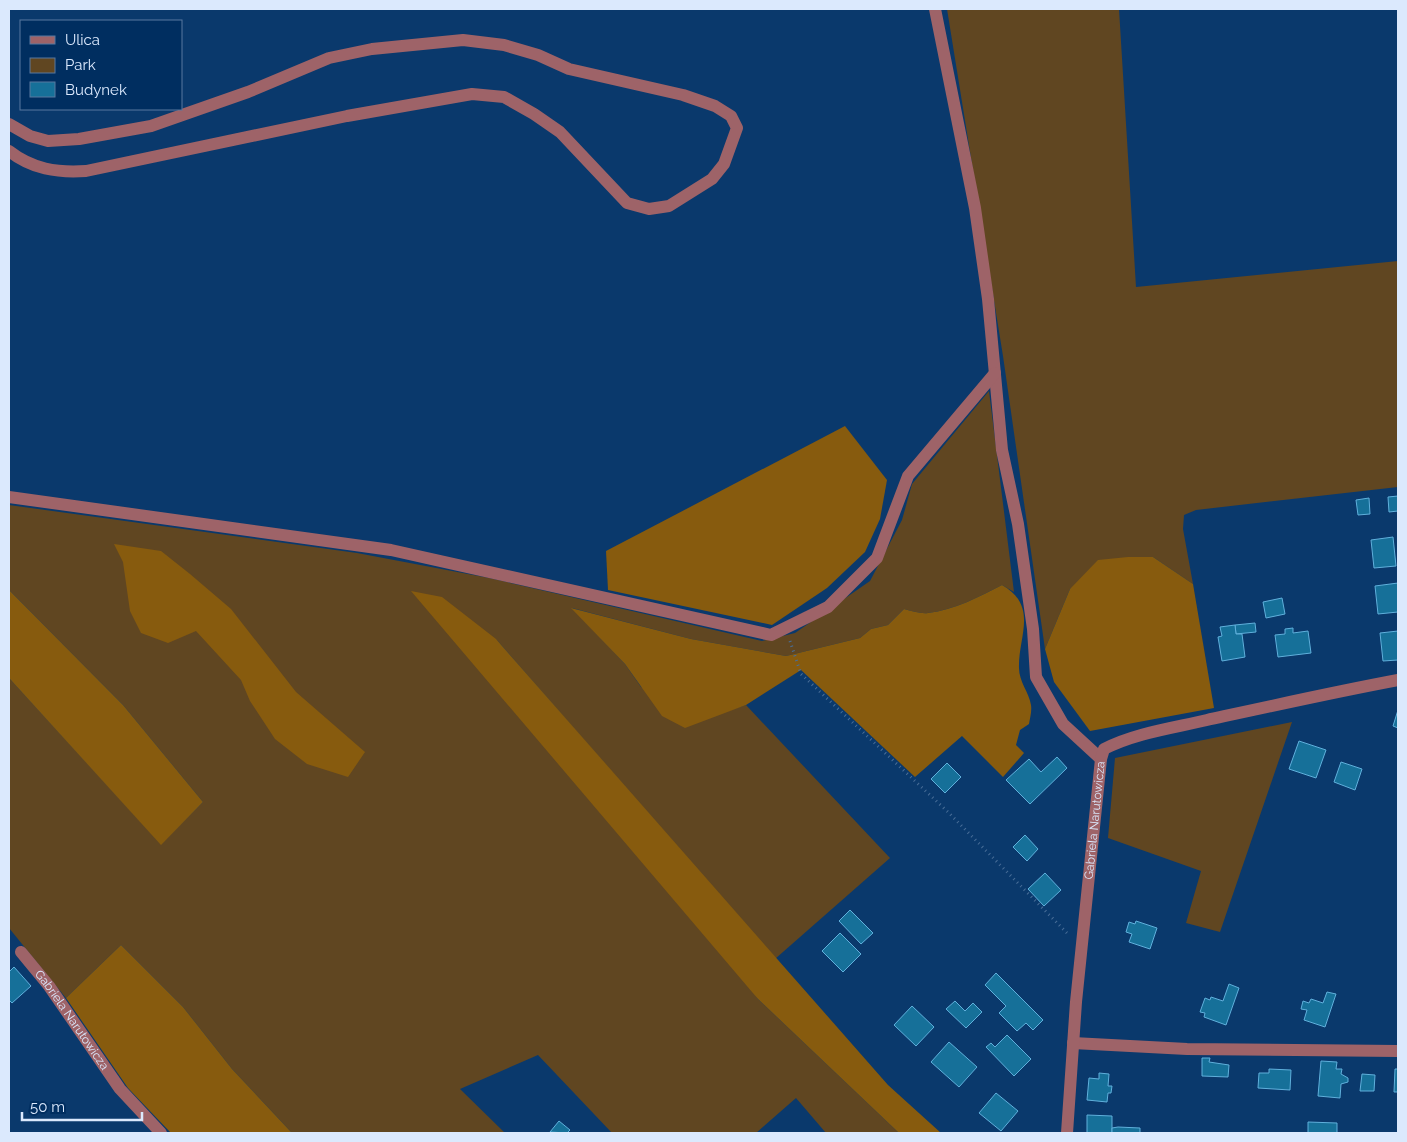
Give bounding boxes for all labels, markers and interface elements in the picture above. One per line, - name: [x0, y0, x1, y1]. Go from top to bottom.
- legend: [20, 20, 182, 110]
- text: Ulica: [65, 31, 100, 49]
- text: Park: [65, 56, 96, 74]
- text: Budynek: [65, 81, 127, 99]
- street label: Gabriela Narutowicza: [1082, 761, 1108, 880]
- street label: Gabriela Narutowicza: [32, 967, 112, 1073]
- scale bar: [22, 1090, 142, 1122]
- text: 50 m: [30, 1098, 65, 1116]

